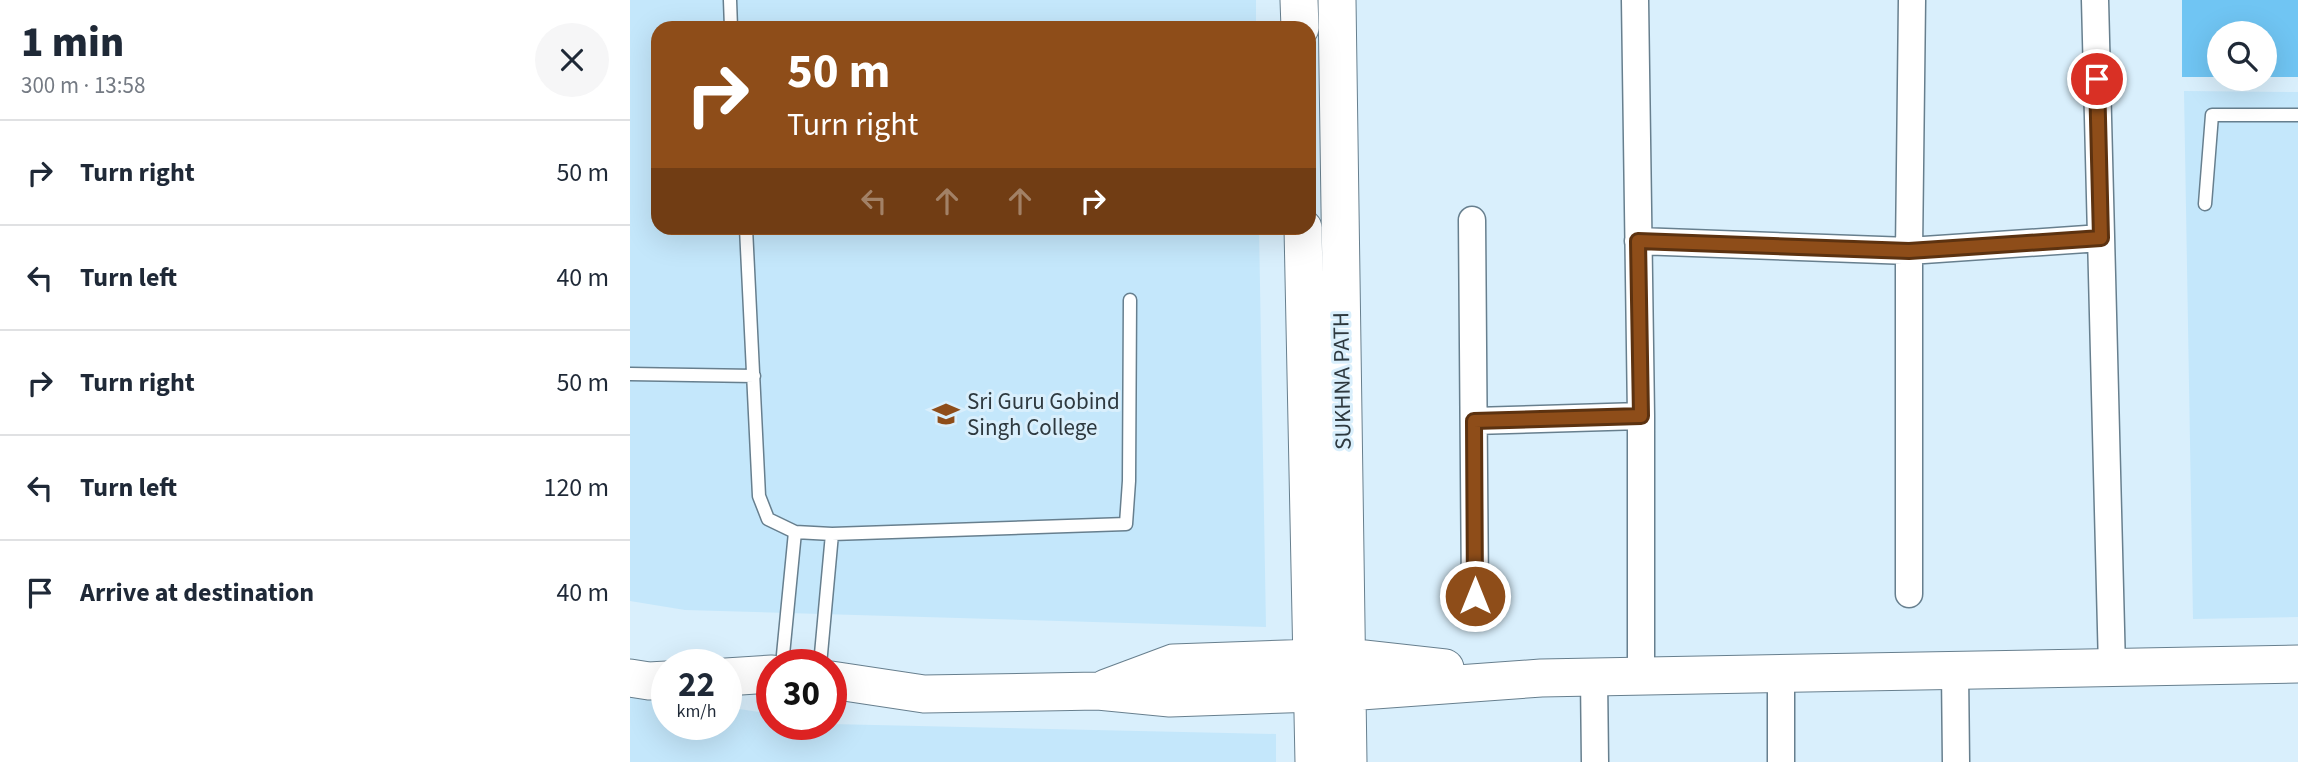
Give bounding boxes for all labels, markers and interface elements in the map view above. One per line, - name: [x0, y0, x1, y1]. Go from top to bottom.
- text: 1 min: [21, 13, 124, 73]
- map controls: [2207, 21, 2277, 91]
- button: search: [2207, 21, 2277, 91]
- button: close: [535, 23, 609, 97]
- text: 50 m: [787, 37, 891, 107]
- icon: right: [672, 49, 763, 140]
- pin: [2067, 49, 2127, 109]
- icon: arrive: [2078, 60, 2116, 98]
- text: 300 m · 13:58: [21, 69, 145, 102]
- text: Turn right: [787, 102, 918, 148]
- icon: right: [21, 154, 59, 192]
- text: Turn right: [80, 154, 195, 191]
- text: 50 m: [556, 154, 609, 191]
- icon: left: [855, 182, 893, 220]
- icon: ahead: [928, 182, 966, 220]
- icon: ahead: [1001, 182, 1039, 220]
- icon: right: [1074, 182, 1112, 220]
- icon: left: [21, 259, 59, 297]
- text: Turn left: [80, 259, 177, 296]
- text: 40 m: [556, 259, 609, 296]
- street label: SUKHNA PATH: [1324, 312, 1360, 450]
- icon: right: [21, 364, 59, 402]
- text: Turn right: [80, 364, 195, 401]
- text: 50 m: [556, 364, 609, 401]
- place label: Sri Guru Gobind Singh College: [967, 385, 1120, 444]
- school or university icon: Sri Guru Gobind Singh College: [931, 399, 961, 429]
- icon: left: [21, 469, 59, 507]
- text: Turn left: [80, 469, 177, 506]
- text: 120 m: [543, 469, 609, 506]
- position arrow: [1438, 559, 1512, 633]
- icon: arrive: [21, 574, 59, 612]
- text: Arrive at destination: [80, 574, 314, 611]
- text: 40 m: [556, 574, 609, 611]
- speed limit sign: 30: [756, 649, 847, 740]
- text: 22: [678, 660, 715, 710]
- text: km/h: [677, 699, 716, 724]

